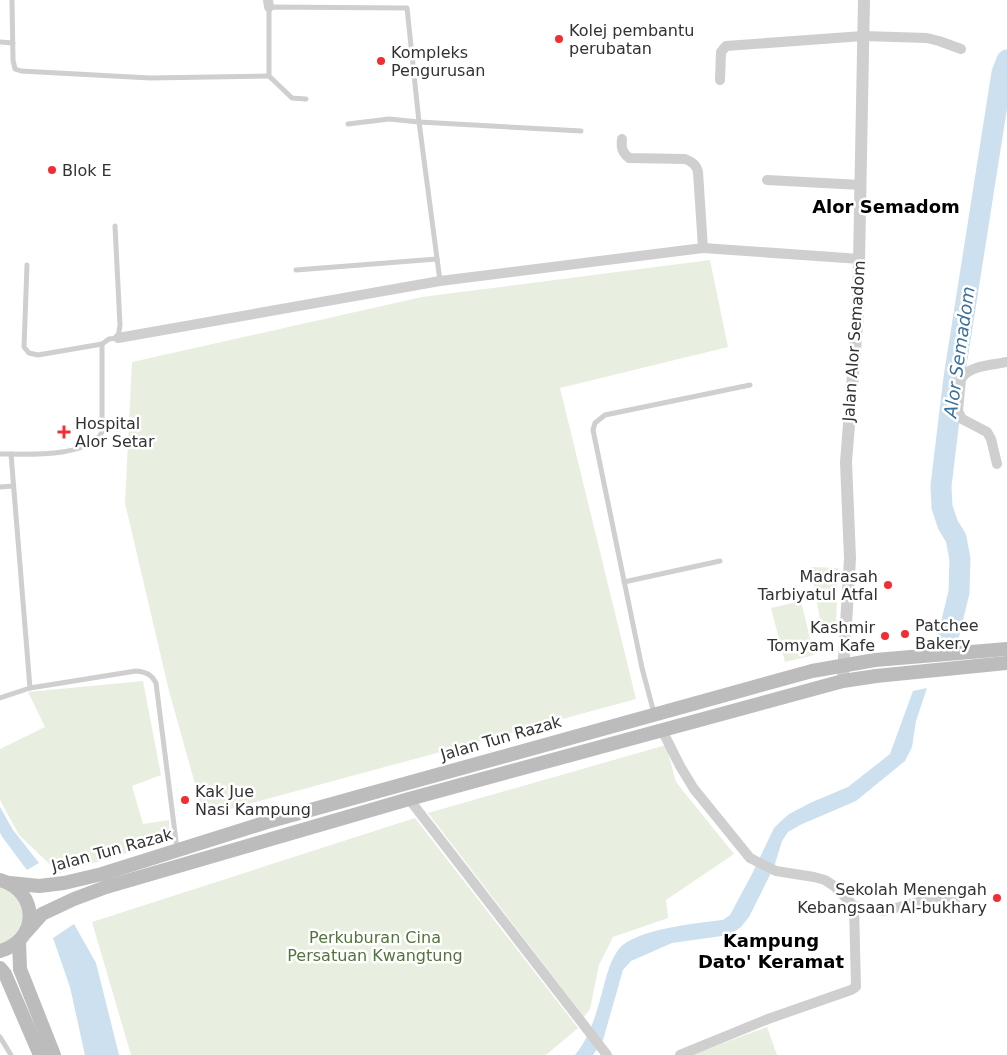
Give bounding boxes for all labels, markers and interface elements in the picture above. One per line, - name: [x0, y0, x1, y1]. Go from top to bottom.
- place label: Kolej pembantu perubatan: [569, 21, 694, 58]
- marker: Kolej pembantu perubatan: [553, 33, 565, 45]
- place label: Kompleks Pengurusan: [391, 43, 485, 80]
- marker: Kompleks Pengurusan: [375, 55, 387, 67]
- place label: Blok E: [62, 161, 112, 180]
- marker: Blok E: [46, 164, 58, 176]
- district label: Alor Semadom: [812, 196, 960, 217]
- street label: Jalan Alor Semadom: [839, 260, 869, 423]
- water label: Alor Semadom: [939, 285, 979, 420]
- place label: Hospital Alor Setar: [75, 414, 155, 451]
- marker: Hospital Alor Setar: [57, 425, 71, 439]
- place label: Madrasah Tarbiyatul Atfal: [757, 567, 878, 604]
- marker: Madrasah Tarbiyatul Atfal: [882, 579, 894, 591]
- place label: Patchee Bakery: [915, 616, 979, 653]
- place label: Kashmir Tomyam Kafe: [766, 618, 875, 655]
- marker: Patchee Bakery: [899, 628, 911, 640]
- marker: Kashmir Tomyam Kafe: [879, 630, 891, 642]
- street label: Jalan Tun Razak: [437, 711, 564, 765]
- place label: Kak Jue Nasi Kampung: [195, 782, 311, 819]
- marker: Kak Jue Nasi Kampung: [179, 794, 191, 806]
- street label: Jalan Tun Razak: [48, 824, 175, 876]
- place label: Sekolah Menengah Kebangsaan Al-bukhary: [797, 880, 987, 917]
- marker: Sekolah Menengah Kebangsaan Al-bukhary: [991, 892, 1003, 904]
- park label: Perkuburan Cina Persatuan Kwangtung: [287, 928, 463, 965]
- district label: Kampung Dato' Keramat: [698, 930, 844, 972]

